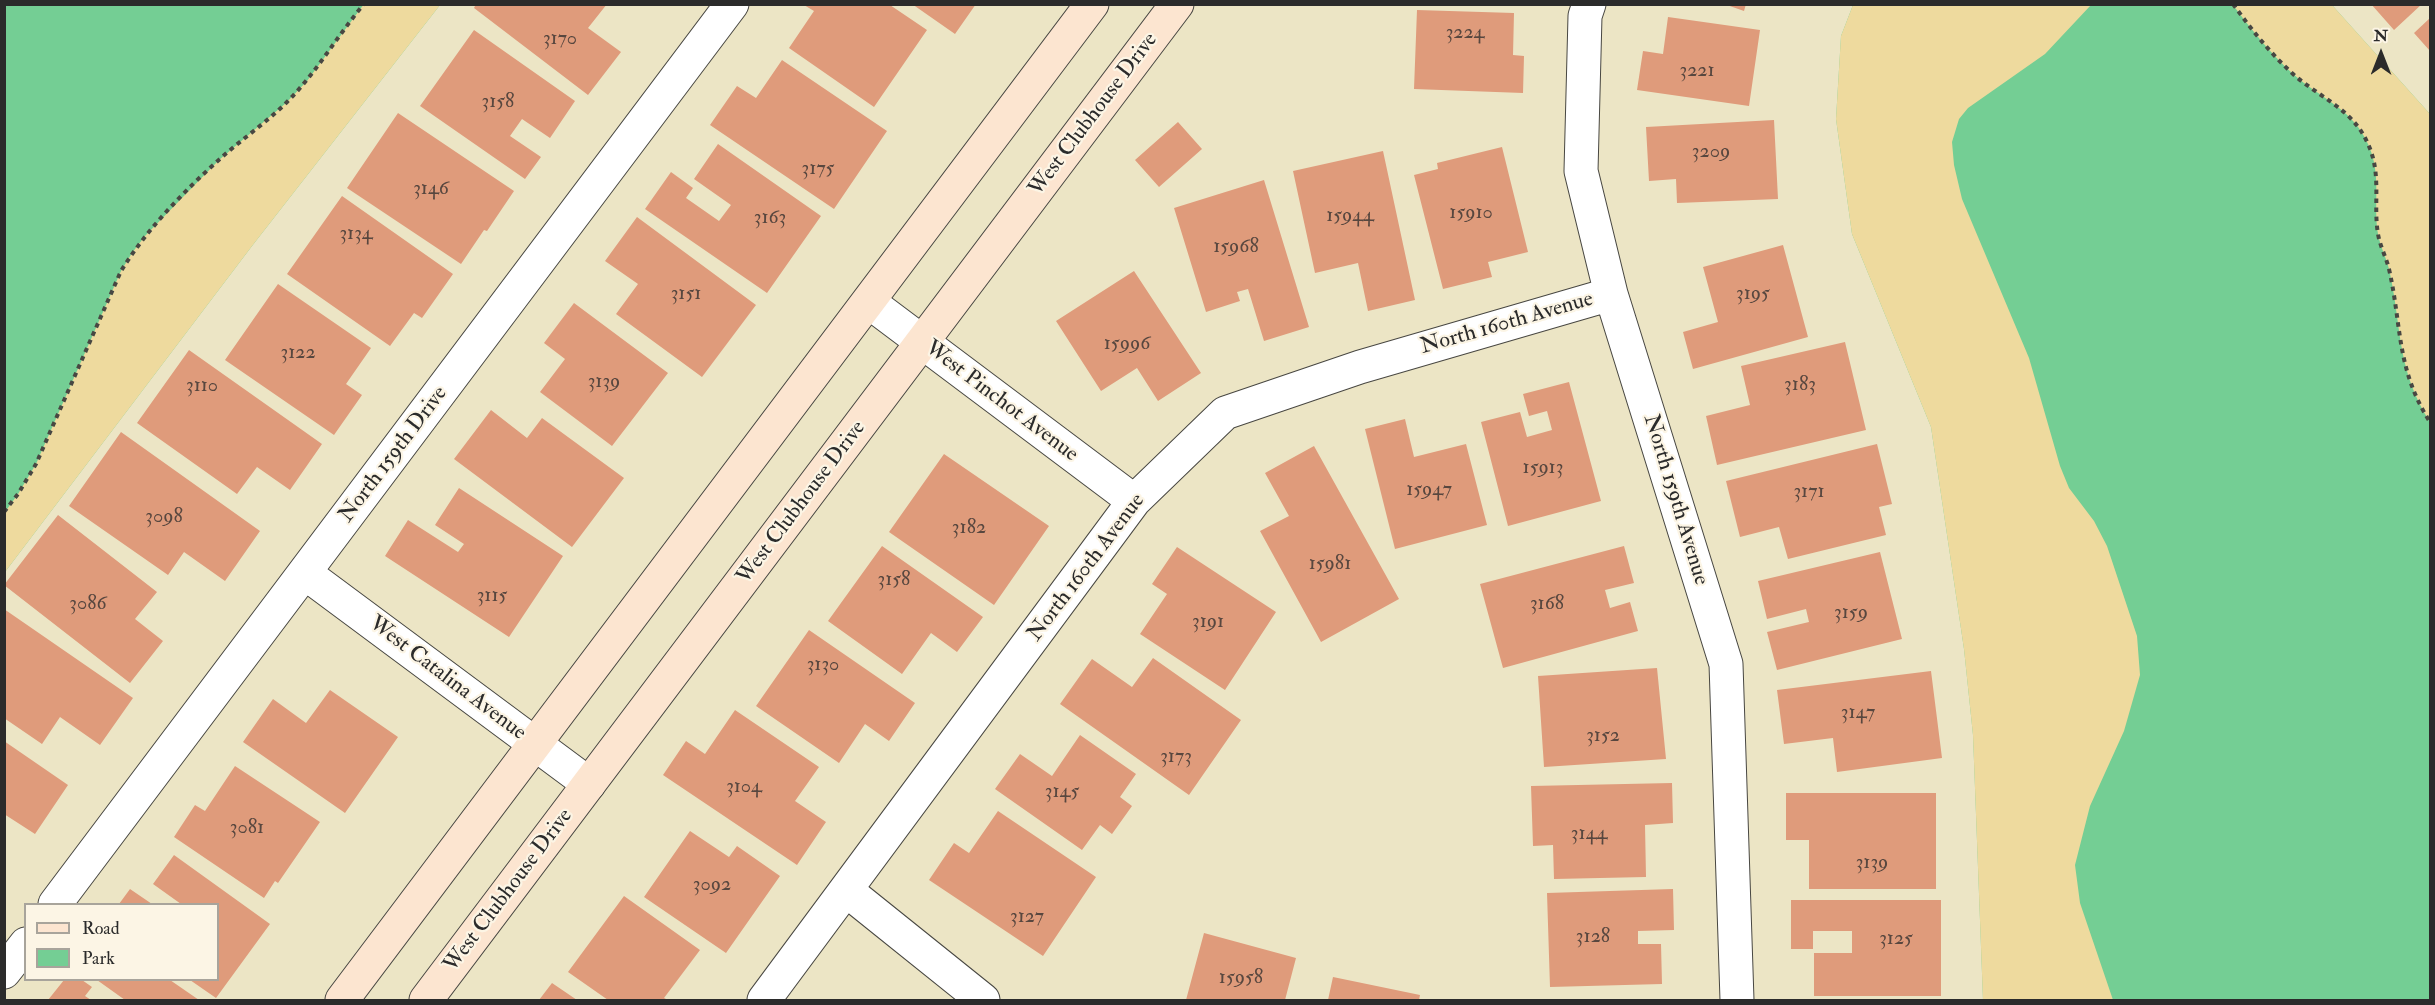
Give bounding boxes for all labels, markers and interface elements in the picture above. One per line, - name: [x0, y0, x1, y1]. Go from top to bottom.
- house number: 3224: [1446, 22, 1484, 46]
- north arrow: [2351, 24, 2411, 84]
- text: N: [2374, 26, 2388, 46]
- house number: 3170: [543, 28, 577, 52]
- street label: West Clubhouse Drive: [1024, 28, 1164, 202]
- house number: 3221: [1679, 60, 1715, 84]
- house number: 3158: [482, 91, 514, 115]
- house number: 3209: [1692, 141, 1730, 165]
- house number: 3175: [802, 158, 834, 182]
- house number: 3146: [413, 178, 449, 202]
- house number: 15910: [1449, 202, 1493, 226]
- house number: 15944: [1326, 205, 1374, 229]
- house number: 3163: [754, 207, 786, 231]
- house number: 3134: [339, 223, 373, 247]
- house number: 15968: [1213, 236, 1259, 260]
- house number: 3151: [671, 283, 701, 307]
- house number: 3195: [1736, 283, 1770, 307]
- street label: North 160th Avenue: [1418, 287, 1596, 361]
- house number: 15996: [1104, 333, 1150, 357]
- street label: West Pinchot Avenue: [919, 336, 1083, 468]
- house number: 3122: [280, 342, 316, 366]
- house number: 3139: [588, 371, 620, 395]
- house number: 3183: [1784, 374, 1816, 398]
- house number: 3110: [186, 375, 218, 399]
- street label: North 159th Drive: [334, 382, 454, 528]
- street label: North 159th Avenue: [1637, 412, 1713, 588]
- street label: West Clubhouse Drive: [732, 416, 872, 590]
- house number: 15913: [1523, 457, 1563, 481]
- house number: 15947: [1406, 479, 1452, 503]
- house number: 3171: [1793, 481, 1825, 505]
- street label: North 160th Avenue: [1023, 489, 1151, 647]
- house number: 3098: [145, 506, 183, 530]
- house number: 3182: [952, 517, 986, 541]
- house number: 15981: [1309, 553, 1351, 577]
- house number: 3158: [878, 569, 910, 593]
- house number: 3115: [477, 585, 507, 609]
- house number: 3086: [69, 593, 107, 617]
- house number: 3168: [1530, 593, 1564, 617]
- house number: 3159: [1834, 602, 1868, 626]
- street label: West Catalina Avenue: [363, 611, 531, 747]
- house number: 3191: [1192, 611, 1224, 635]
- house number: 3130: [807, 654, 839, 678]
- house number: 3147: [1841, 702, 1875, 726]
- house number: 3152: [1586, 725, 1620, 749]
- house number: 3173: [1160, 746, 1192, 770]
- house number: 3104: [726, 776, 762, 800]
- house number: 3145: [1045, 781, 1079, 805]
- street label: West Clubhouse Drive: [439, 804, 579, 978]
- house number: 3081: [230, 817, 264, 841]
- house number: 3144: [1571, 823, 1607, 847]
- house number: 3139: [1856, 852, 1888, 876]
- house number: 3092: [693, 874, 731, 898]
- legend: [24, 903, 219, 981]
- house number: 3127: [1010, 906, 1044, 930]
- text: Road: [82, 917, 120, 940]
- house number: 3128: [1576, 926, 1610, 950]
- house number: 3125: [1879, 928, 1913, 952]
- text: Park: [82, 947, 115, 970]
- house number: 15958: [1219, 967, 1263, 991]

